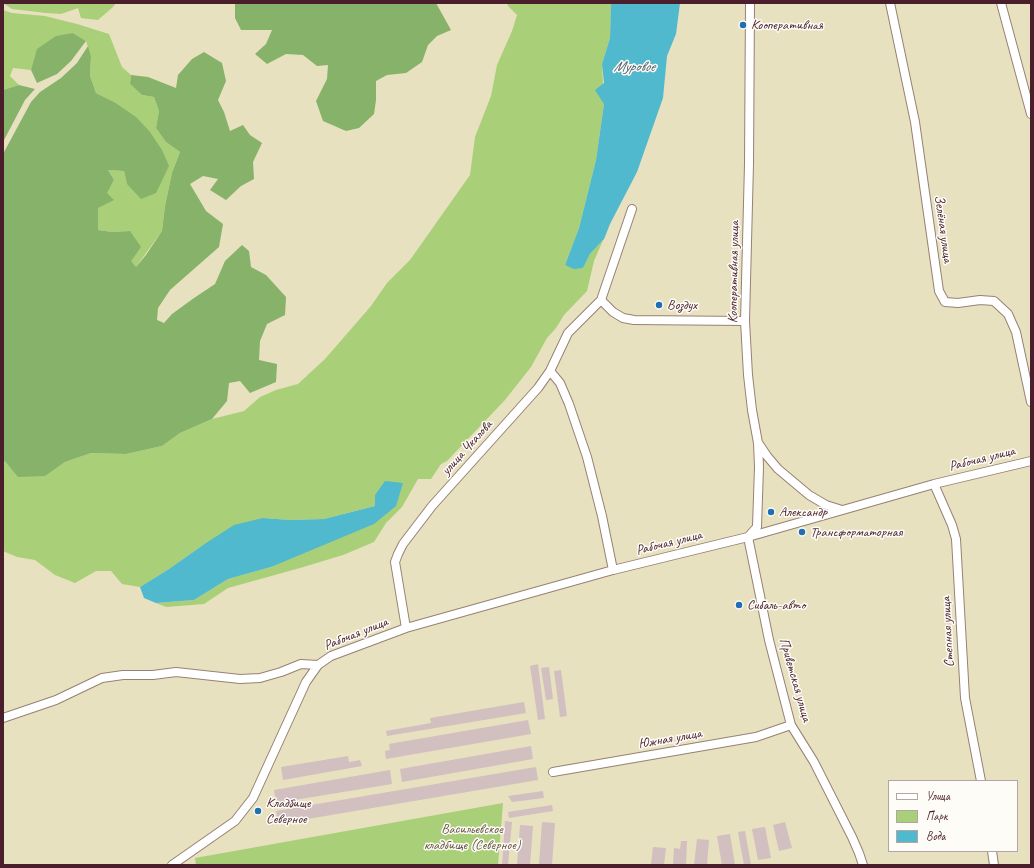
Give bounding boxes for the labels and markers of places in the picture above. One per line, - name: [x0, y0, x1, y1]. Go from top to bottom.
- place label: Кооперативная: [751, 17, 823, 33]
- marker: Кооперативная: [738, 20, 748, 30]
- place label: Воздух: [667, 297, 697, 313]
- marker: Воздух: [654, 300, 664, 310]
- place label: Александр: [779, 504, 827, 520]
- marker: Александр: [766, 507, 776, 517]
- place label: Трансформаторная: [810, 524, 902, 540]
- marker: Трансформаторная: [797, 527, 807, 537]
- place label: Сибаль-авто: [747, 597, 805, 613]
- marker: Сибаль-авто: [734, 600, 744, 610]
- place label: Кладбище Северное: [266, 795, 310, 828]
- marker: Кладбище Северное: [253, 806, 263, 816]

